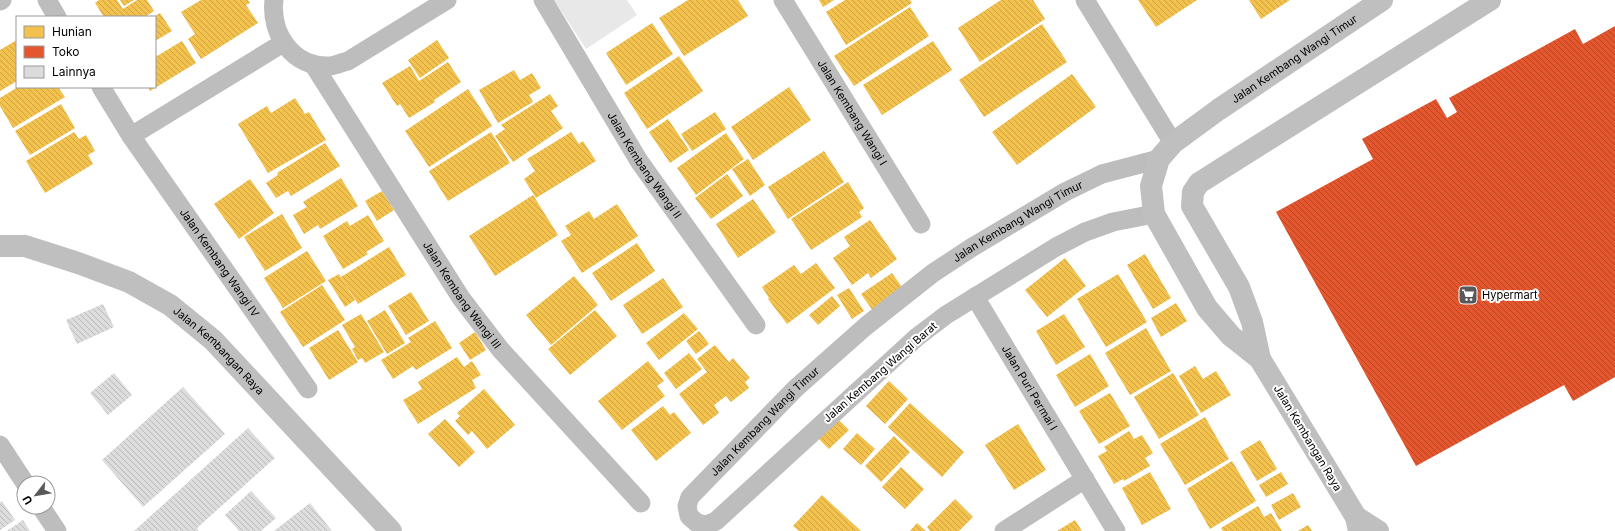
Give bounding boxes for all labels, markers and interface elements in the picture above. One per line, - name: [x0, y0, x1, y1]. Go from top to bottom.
- street label: Jalan Kembang Wangi Timur: [1229, 12, 1360, 106]
- legend: [16, 16, 156, 88]
- text: Hunian: [52, 24, 92, 39]
- text: Toko: [52, 44, 80, 59]
- street label: Jalan Kembang Wangi I: [814, 57, 890, 168]
- text: Lainnya: [52, 64, 96, 79]
- street label: Jalan Kembang Wangi II: [604, 109, 685, 221]
- street label: Jalan Kembang Wangi Timur: [950, 177, 1085, 265]
- street label: Jalan Kembang Wangi IV: [177, 206, 263, 320]
- street label: Jalan Kembang Wangi III: [420, 239, 504, 351]
- supermarket icon: Hypermart: [1457, 284, 1479, 306]
- place label: Hypermart: [1482, 288, 1538, 302]
- street label: Jalan Kembangan Raya: [170, 303, 267, 398]
- street label: Jalan Kembang Wangi Barat: [820, 319, 940, 425]
- street label: Jalan Puri Permai I: [999, 343, 1061, 433]
- street label: Jalan Kembang Wangi Timur: [707, 364, 822, 479]
- street label: Jalan Kembangan Raya: [1271, 382, 1345, 494]
- north arrow: [16, 475, 56, 515]
- text: U: [19, 493, 36, 507]

